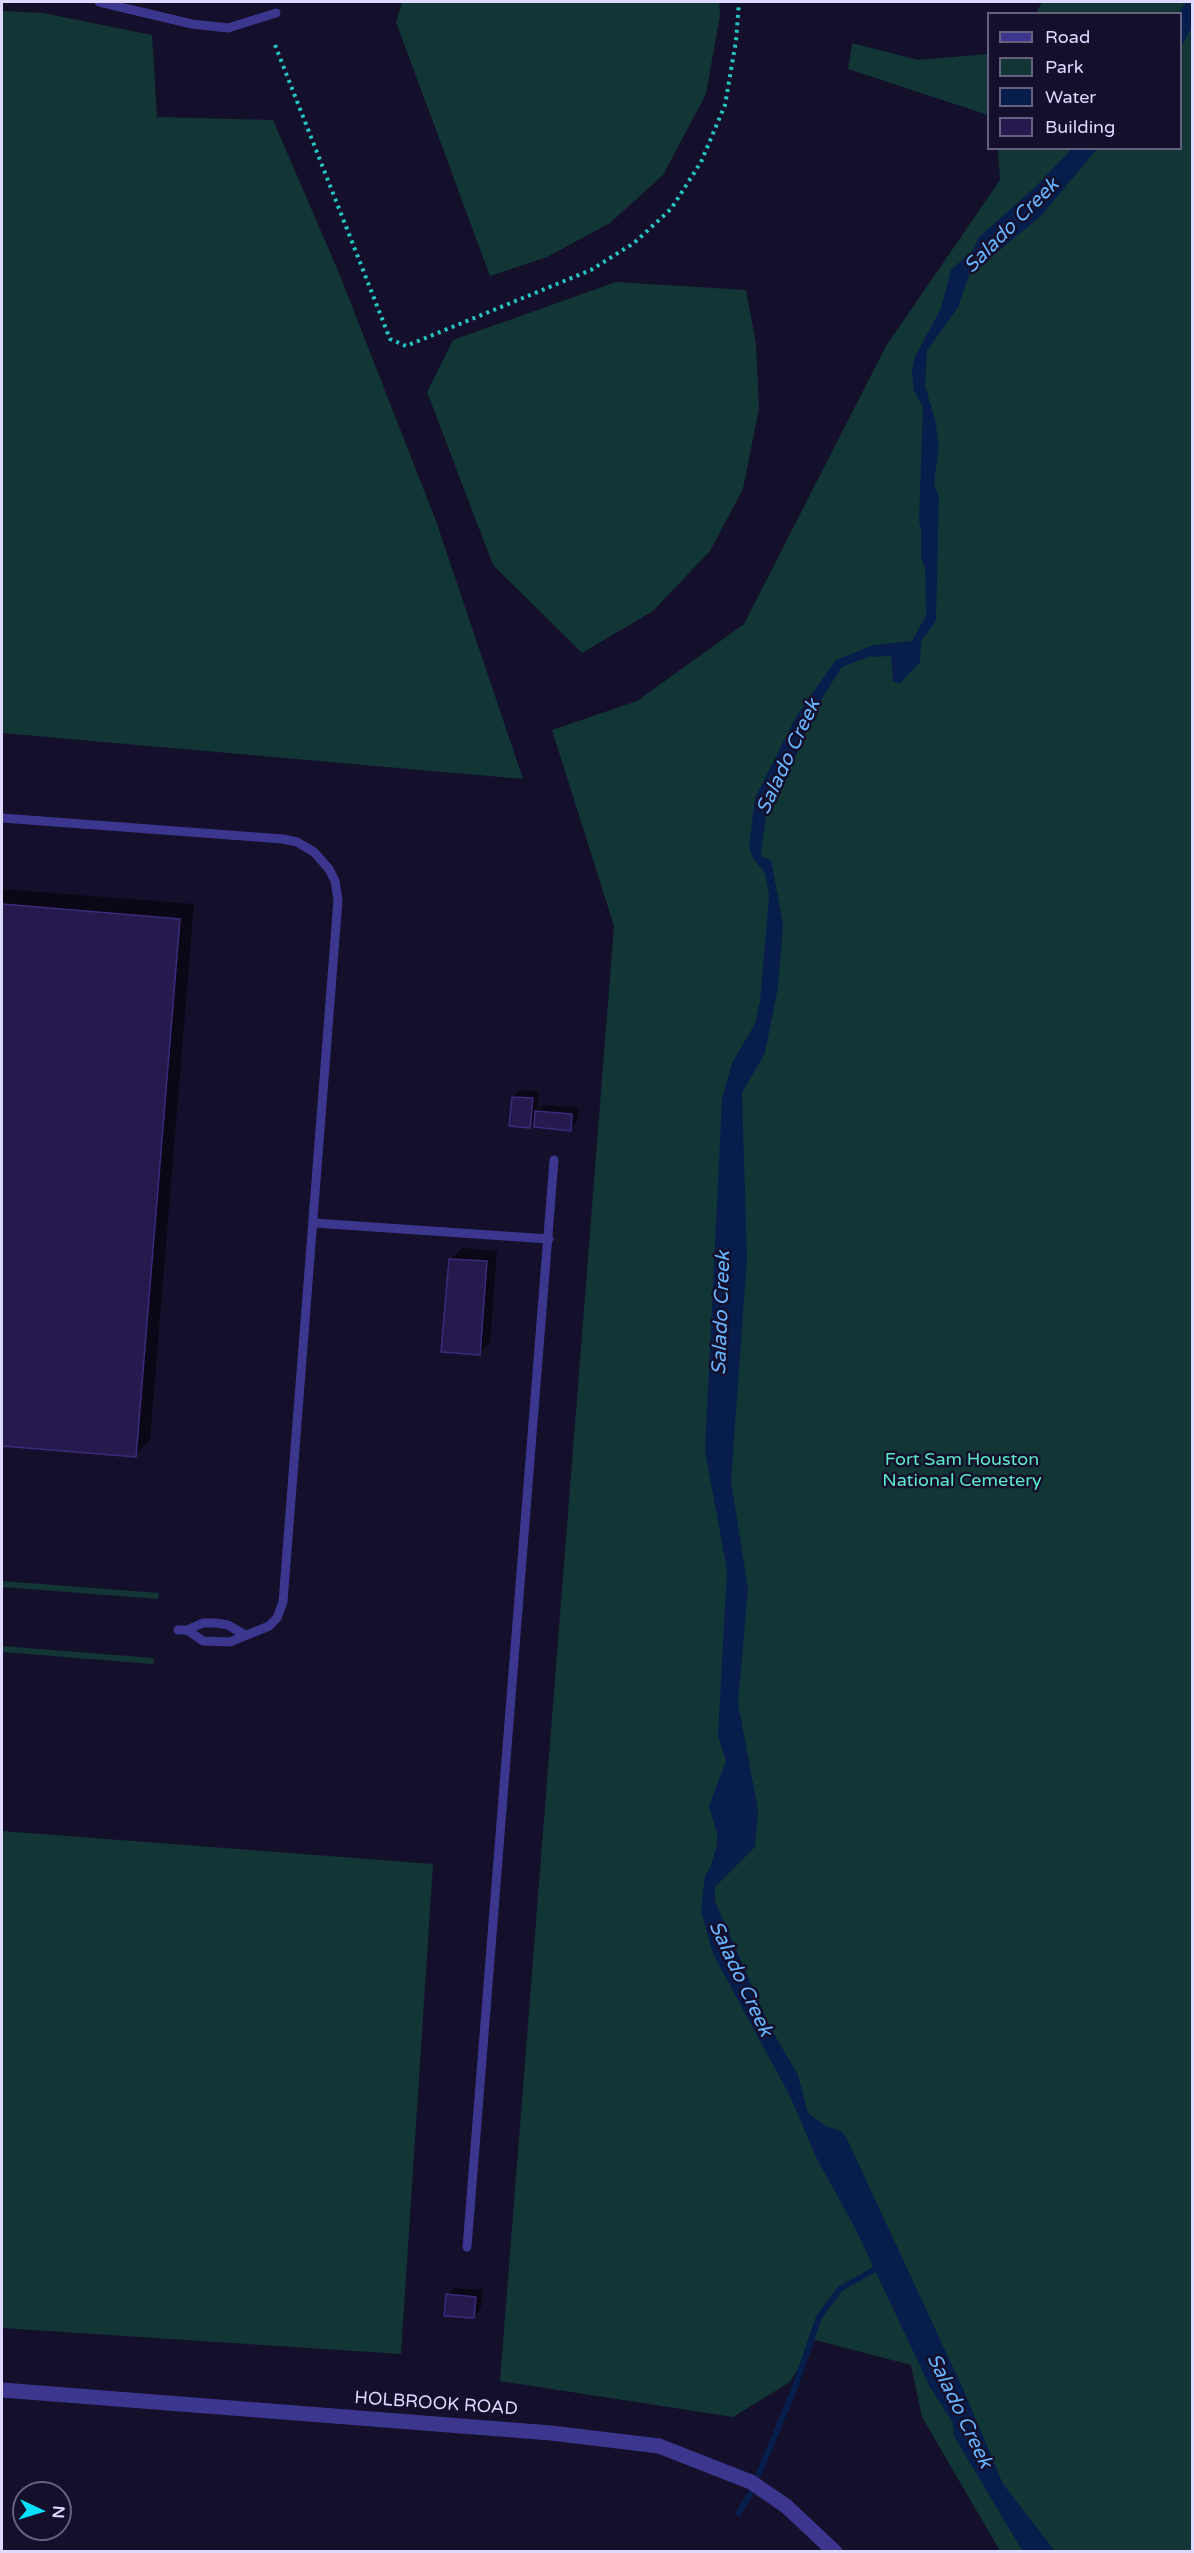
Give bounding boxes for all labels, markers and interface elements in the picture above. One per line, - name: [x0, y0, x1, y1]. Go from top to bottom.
- legend: [987, 12, 1182, 150]
- text: Road: [1045, 26, 1090, 48]
- text: Park: [1045, 56, 1083, 78]
- text: Water: [1045, 86, 1096, 108]
- text: Building: [1045, 116, 1115, 138]
- water label: Salado Creek: [960, 174, 1064, 278]
- water label: Salado Creek: [752, 696, 826, 818]
- water label: Salado Creek: [708, 1250, 736, 1376]
- park label: Fort Sam Houston National Cemetery: [882, 1449, 1042, 1492]
- water label: Salado Creek: [703, 1918, 777, 2040]
- water label: Salado Creek: [921, 2350, 997, 2472]
- street label: HOLBROOK ROAD: [353, 2388, 519, 2420]
- north arrow: [12, 2481, 72, 2541]
- text: N: [48, 2505, 68, 2519]

